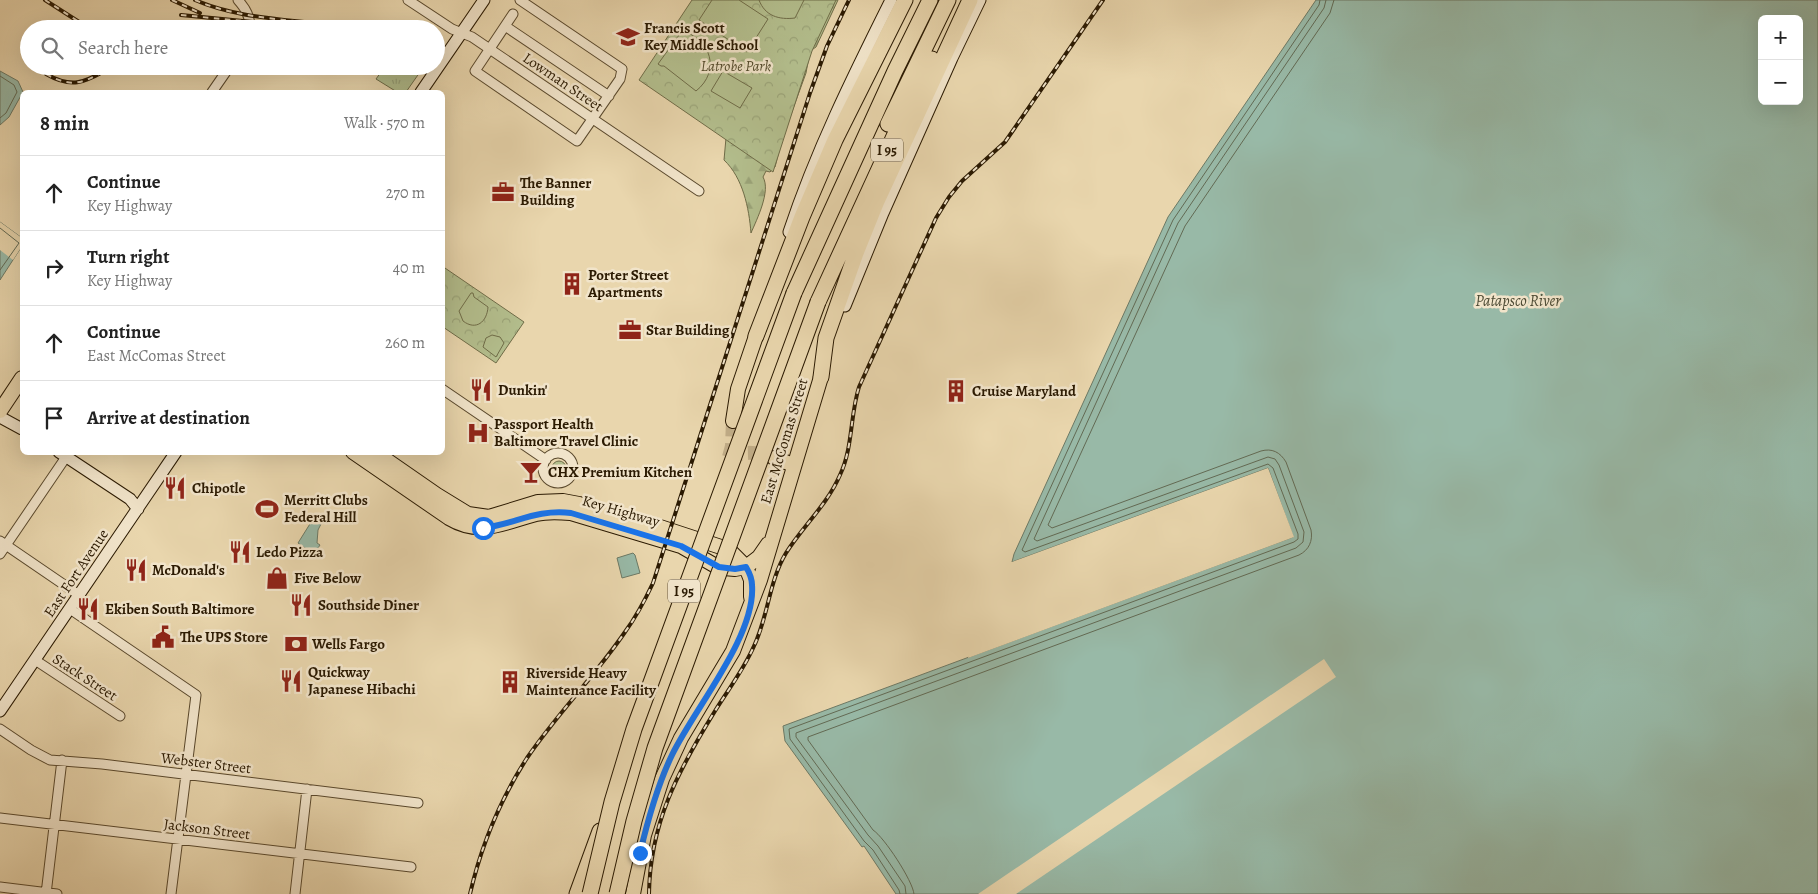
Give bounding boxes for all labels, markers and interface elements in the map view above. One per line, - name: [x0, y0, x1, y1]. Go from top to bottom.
- map controls: [1758, 15, 1803, 105]
- button: +: [1758, 15, 1803, 60]
- place label: Francis Scott Key Middle School: [644, 18, 758, 55]
- search box: [20, 20, 445, 75]
- school or university icon: Francis Scott Key Middle School: [615, 24, 641, 50]
- icon: search: [38, 34, 66, 62]
- text: Search here: [78, 35, 168, 61]
- street label: Lowman Street: [519, 48, 607, 116]
- park label: Latrobe Park: [701, 56, 771, 76]
- button: −: [1758, 60, 1803, 105]
- text: 8 min: [40, 109, 89, 137]
- text: Walk · 570 m: [344, 112, 425, 134]
- road number: I 95: [871, 138, 903, 162]
- text: Continue: [87, 169, 161, 195]
- place label: The Banner Building: [520, 173, 592, 210]
- icon: ahead: [40, 179, 68, 207]
- office icon: The Banner Building: [490, 179, 516, 205]
- text: 270 m: [386, 182, 425, 204]
- text: Key Highway: [87, 195, 172, 217]
- text: Turn right: [87, 244, 169, 270]
- icon: right: [40, 254, 68, 282]
- text: 40 m: [393, 257, 425, 279]
- place label: Porter Street Apartments: [587, 265, 669, 302]
- text: Key Highway: [87, 270, 172, 292]
- building icon: Porter Street Apartments: [559, 271, 585, 297]
- water label: Patapsco River: [1475, 290, 1561, 312]
- office icon: Star Building: [617, 317, 643, 343]
- text: Continue: [87, 319, 161, 345]
- place label: Star Building: [646, 320, 730, 340]
- icon: ahead: [40, 329, 68, 357]
- text: 260 m: [385, 332, 425, 354]
- text: East McComas Street: [87, 345, 226, 367]
- street label: East McComas Street: [755, 376, 813, 506]
- restaurant icon: Dunkin': [468, 377, 494, 403]
- building icon: Cruise Maryland: [943, 378, 969, 404]
- place label: Dunkin': [498, 380, 548, 400]
- place label: Cruise Maryland: [972, 381, 1077, 401]
- icon: arrive: [40, 404, 68, 432]
- text: Arrive at destination: [87, 405, 250, 431]
- place label: Passport Health Baltimore Travel Clinic: [494, 414, 638, 451]
- hospital icon: Passport Health Baltimore Travel Clinic: [465, 420, 491, 446]
- bar icon: CHX Premium Kitchen: [518, 459, 544, 485]
- place label: CHX Premium Kitchen: [548, 462, 693, 482]
- restaurant icon: Chipotle: [162, 475, 188, 501]
- place label: Chipotle: [192, 478, 246, 498]
- place label: Merritt Clubs Federal Hill: [284, 490, 368, 527]
- street label: Key Highway: [580, 490, 662, 532]
- sports icon: Merritt Clubs Federal Hill: [254, 496, 280, 522]
- route start: [472, 517, 495, 540]
- street label: East Fort Avenue: [39, 525, 113, 621]
- restaurant icon: Ledo Pizza: [227, 539, 253, 565]
- place label: Ledo Pizza: [256, 542, 324, 562]
- restaurant icon: McDonald's: [123, 557, 149, 583]
- place label: McDonald's: [152, 560, 225, 580]
- shop icon: Five Below: [264, 565, 290, 591]
- place label: Five Below: [294, 568, 362, 588]
- road number: I 95: [668, 580, 700, 602]
- restaurant icon: Southside Diner: [288, 592, 314, 618]
- place label: Southside Diner: [318, 595, 419, 615]
- restaurant icon: Ekiben South Baltimore: [75, 596, 101, 622]
- place label: Ekiben South Baltimore: [105, 599, 255, 619]
- public building icon: The UPS Store: [150, 624, 176, 650]
- place label: The UPS Store: [180, 627, 268, 647]
- bank icon: Wells Fargo: [283, 631, 309, 657]
- place label: Wells Fargo: [311, 634, 385, 654]
- street label: Stack Street: [49, 649, 121, 705]
- place label: Quickway Japanese Hibachi: [308, 662, 416, 699]
- place label: Riverside Heavy Maintenance Facility: [526, 663, 657, 700]
- restaurant icon: Quickway Japanese Hibachi: [278, 668, 304, 694]
- building icon: Riverside Heavy Maintenance Facility: [497, 669, 523, 695]
- street label: Webster Street: [159, 747, 252, 778]
- street label: Jackson Street: [163, 814, 251, 844]
- route end: [629, 842, 652, 865]

